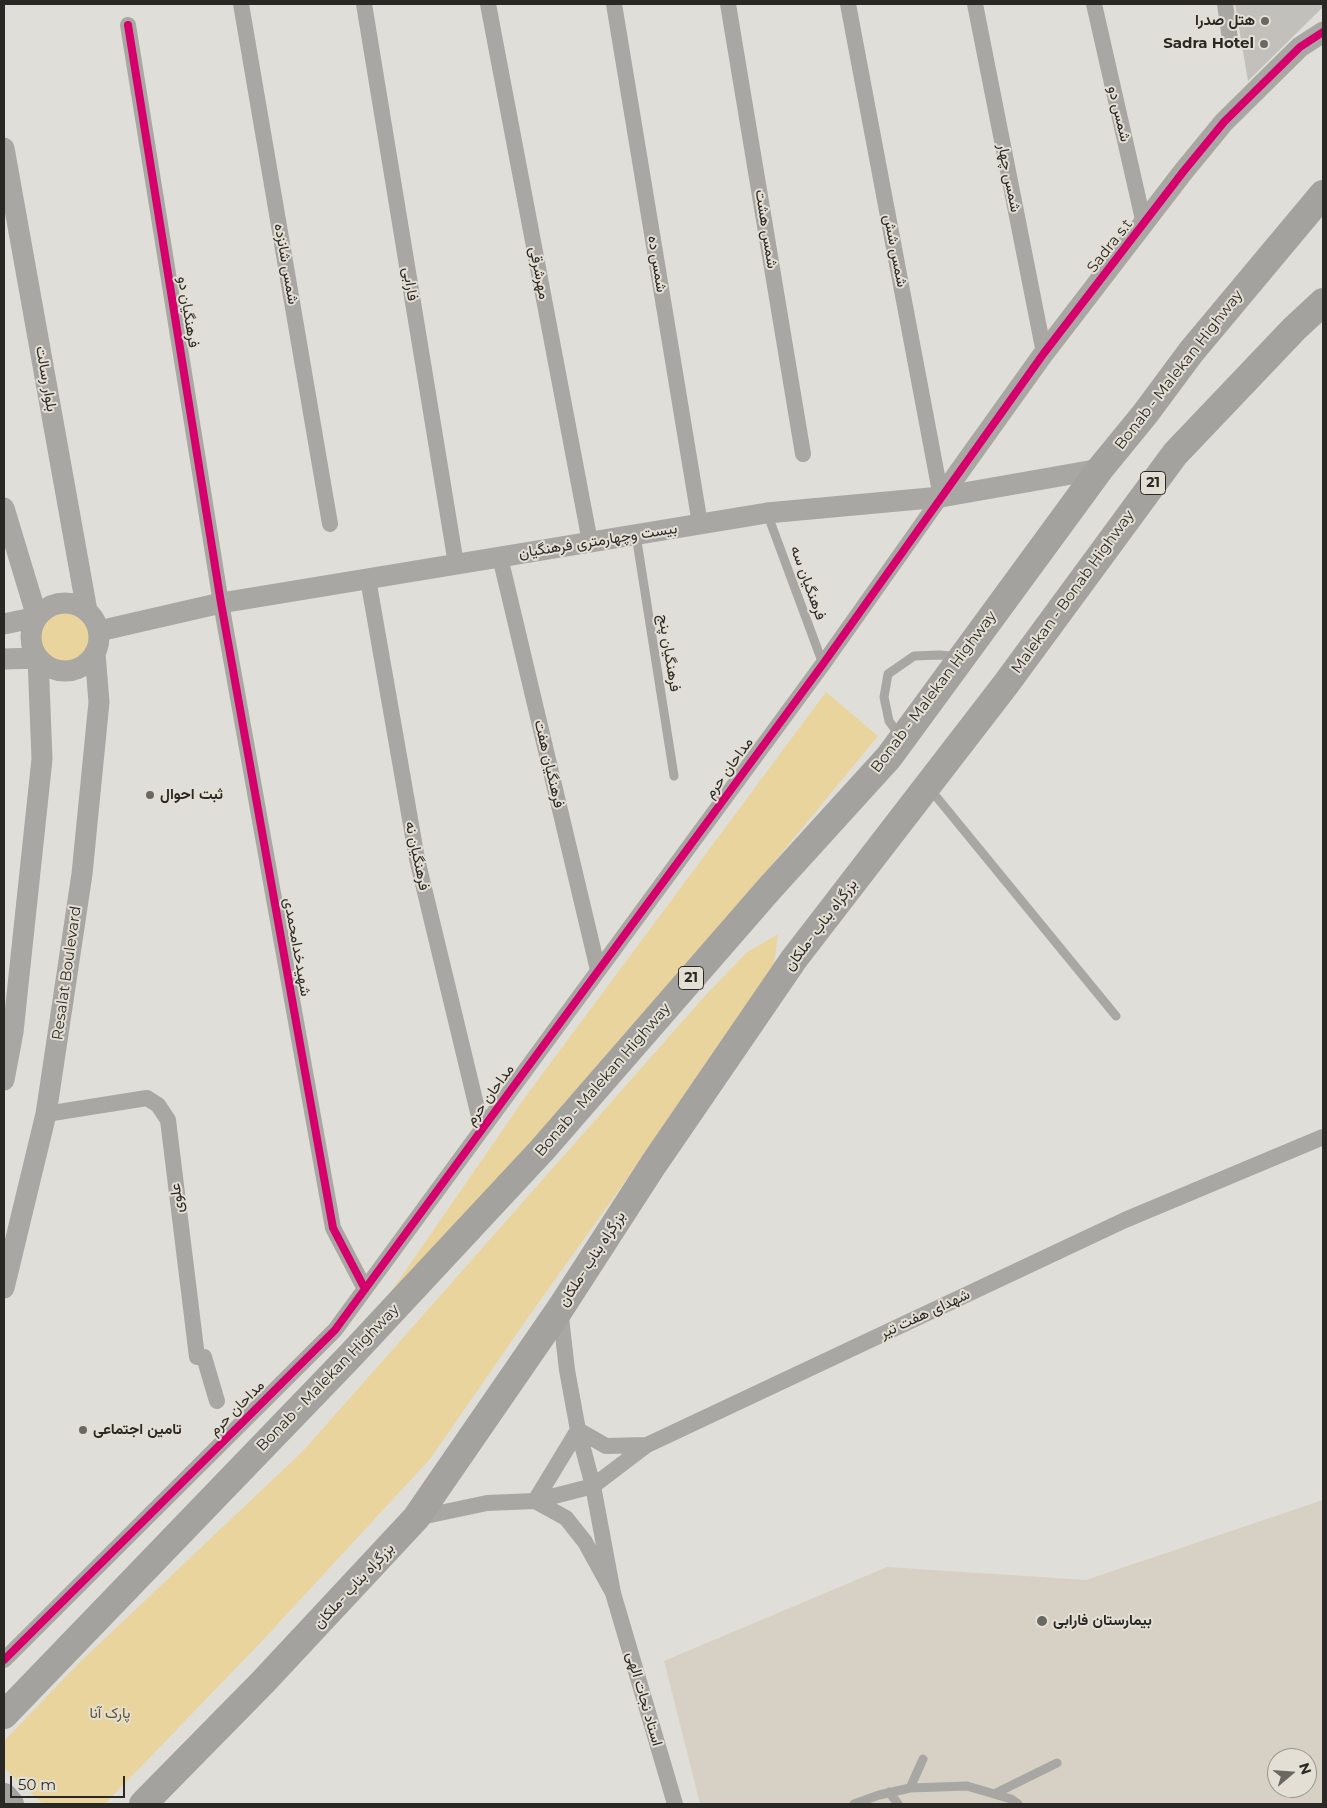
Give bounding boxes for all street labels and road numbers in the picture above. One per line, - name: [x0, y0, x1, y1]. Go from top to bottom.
- street label: شمس دو: [1104, 84, 1134, 144]
- street label: شمس چهار: [994, 142, 1024, 214]
- street label: شمس هشت: [751, 188, 781, 270]
- street label: شمس شش: [879, 213, 911, 289]
- street label: Sadra s.t: [1084, 216, 1136, 276]
- street label: شمس شانزده: [270, 222, 302, 306]
- street label: شمس ده: [644, 234, 670, 294]
- street label: مهرشرقی: [525, 245, 553, 301]
- street label: فارابی: [398, 266, 422, 302]
- street label: فرهنگیان دو: [173, 275, 203, 349]
- street label: Bonab - Malekan Highway: [1111, 287, 1247, 453]
- street label: بلوار رسالت: [31, 345, 61, 413]
- road number: 21: [1140, 472, 1166, 494]
- street label: Malekan - Bonab Highway: [1008, 507, 1138, 677]
- street label: بیست وچهارمتری فرهنگیان: [517, 520, 679, 562]
- street label: فرهنگیان سه: [786, 543, 830, 623]
- street label: Bonab - Malekan Highway: [867, 608, 1001, 776]
- street label: فرهنگیان پنج: [654, 613, 684, 693]
- street label: فرهنگیان هفت: [530, 718, 568, 810]
- street label: مداحان حرم: [701, 734, 757, 802]
- street label: فرهنگیان نه: [401, 820, 433, 892]
- street label: بزرگراه بناب -ملکان: [781, 876, 861, 974]
- street label: شهیدخدامحمدی: [279, 896, 315, 998]
- street label: Resalat Boulevard: [49, 905, 85, 1041]
- road number: 21: [678, 966, 704, 990]
- street label: Bonab - Malekan Highway: [531, 1000, 675, 1160]
- street label: مداحان حرم: [462, 1061, 518, 1129]
- street label: علوی: [166, 1182, 188, 1214]
- street label: بزرگراه بناب -ملکان: [554, 1208, 630, 1310]
- street label: شهدای هفت تیر: [877, 1285, 973, 1343]
- street label: Bonab - Malekan Highway: [253, 1301, 403, 1455]
- street label: مداحان حرم: [205, 1376, 269, 1440]
- street label: بزرگراه بناب -ملکان: [310, 1540, 398, 1632]
- street label: استاد نجات الهی: [622, 1650, 666, 1748]

